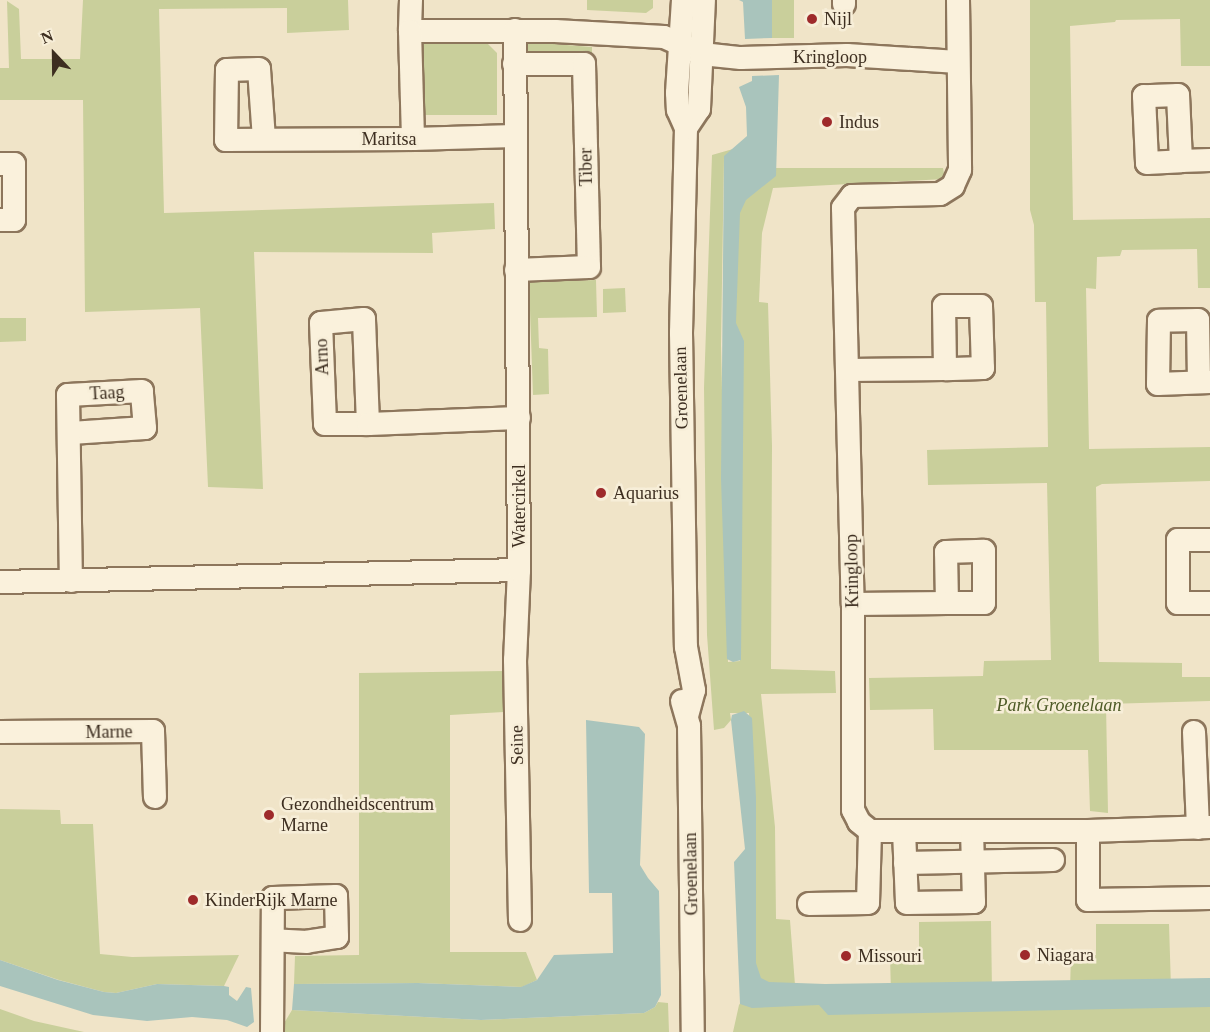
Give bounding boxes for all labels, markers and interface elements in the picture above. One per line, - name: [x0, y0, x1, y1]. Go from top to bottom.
- place label: Nijl: [824, 8, 852, 30]
- marker: Nijl: [805, 12, 819, 26]
- north arrow: [24, 24, 84, 84]
- text: N: [39, 27, 56, 47]
- street label: Kringloop: [793, 46, 867, 68]
- place label: Indus: [839, 111, 879, 133]
- marker: Indus: [820, 115, 834, 129]
- street label: Maritsa: [362, 128, 416, 150]
- street label: Tiber: [575, 148, 597, 186]
- street label: Arno: [311, 338, 333, 376]
- street label: Groenelaan: [669, 346, 693, 430]
- street label: Taag: [89, 381, 125, 405]
- street label: Watercirkel: [508, 464, 530, 548]
- place label: Aquarius: [613, 482, 679, 504]
- marker: Aquarius: [594, 486, 608, 500]
- street label: Kringloop: [841, 534, 863, 608]
- park label: Park Groenelaan: [997, 694, 1121, 716]
- street label: Marne: [85, 721, 133, 743]
- street label: Seine: [506, 725, 528, 765]
- place label: Gezondheidscentrum Marne: [281, 794, 434, 836]
- marker: Gezondheidscentrum Marne: [262, 808, 276, 822]
- street label: Groenelaan: [679, 832, 703, 916]
- place label: KinderRijk Marne: [205, 889, 337, 911]
- marker: KinderRijk Marne: [186, 893, 200, 907]
- place label: Niagara: [1037, 944, 1094, 966]
- place label: Missouri: [858, 945, 922, 967]
- marker: Niagara: [1018, 948, 1032, 962]
- marker: Missouri: [839, 949, 853, 963]

